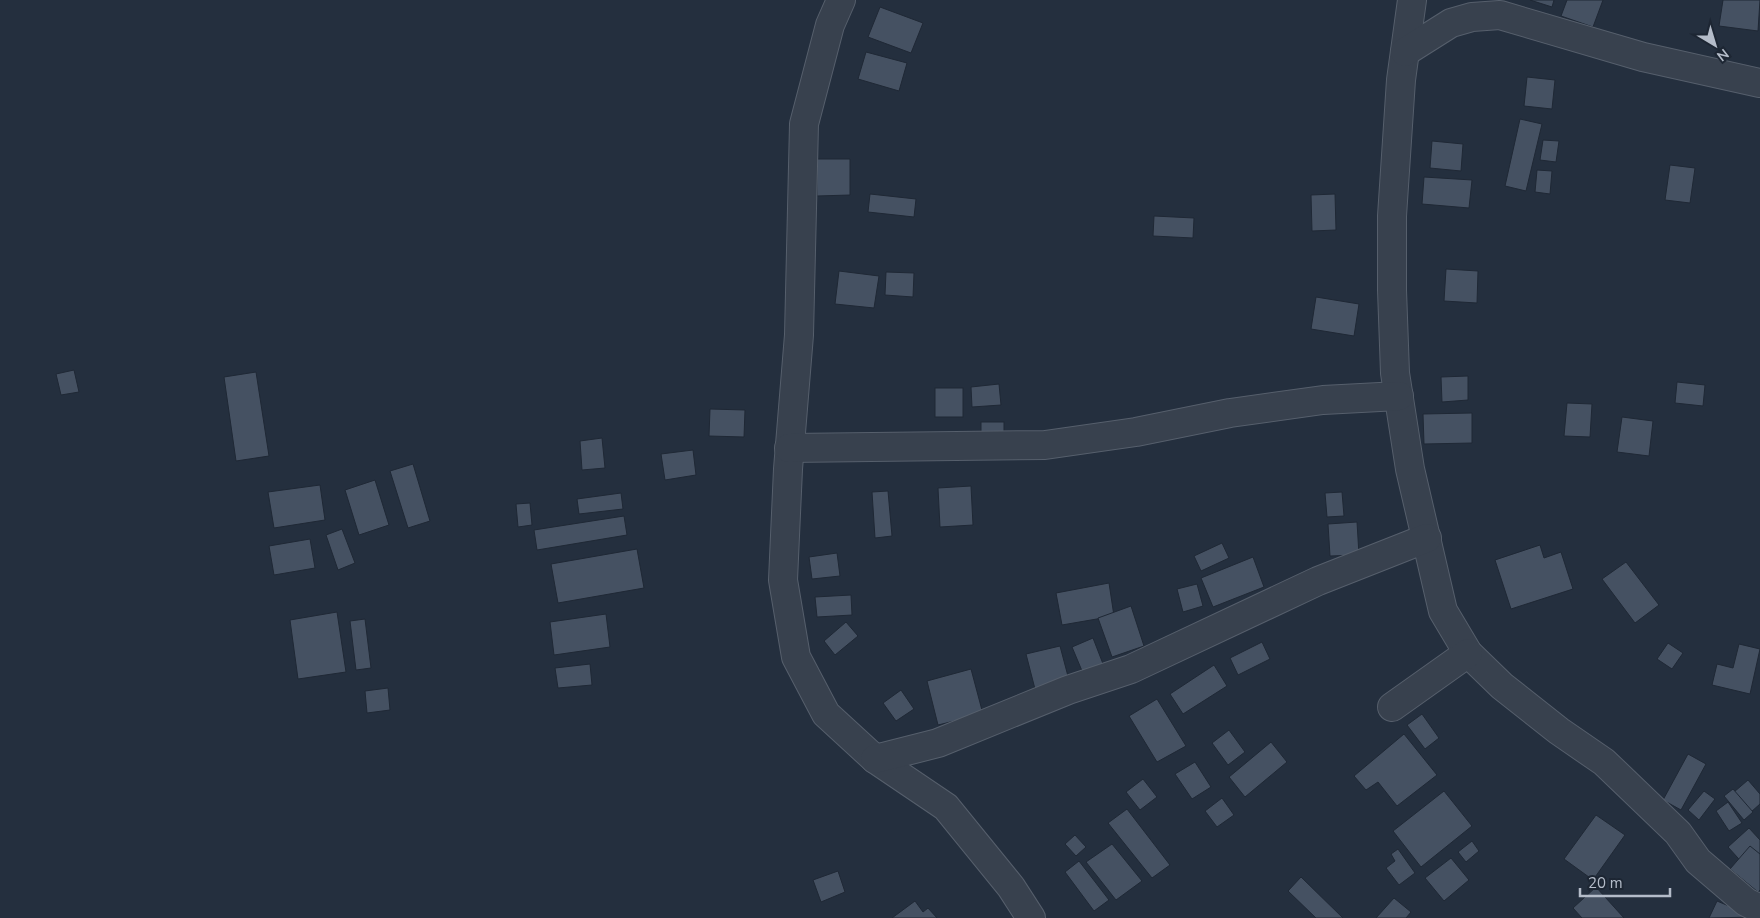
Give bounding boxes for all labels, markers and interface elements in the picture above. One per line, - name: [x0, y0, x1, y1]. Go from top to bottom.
- north arrow: [1690, 20, 1740, 70]
- text: N: [1713, 44, 1733, 66]
- scale bar: [1580, 866, 1670, 898]
- text: 20 m: [1588, 873, 1623, 893]

